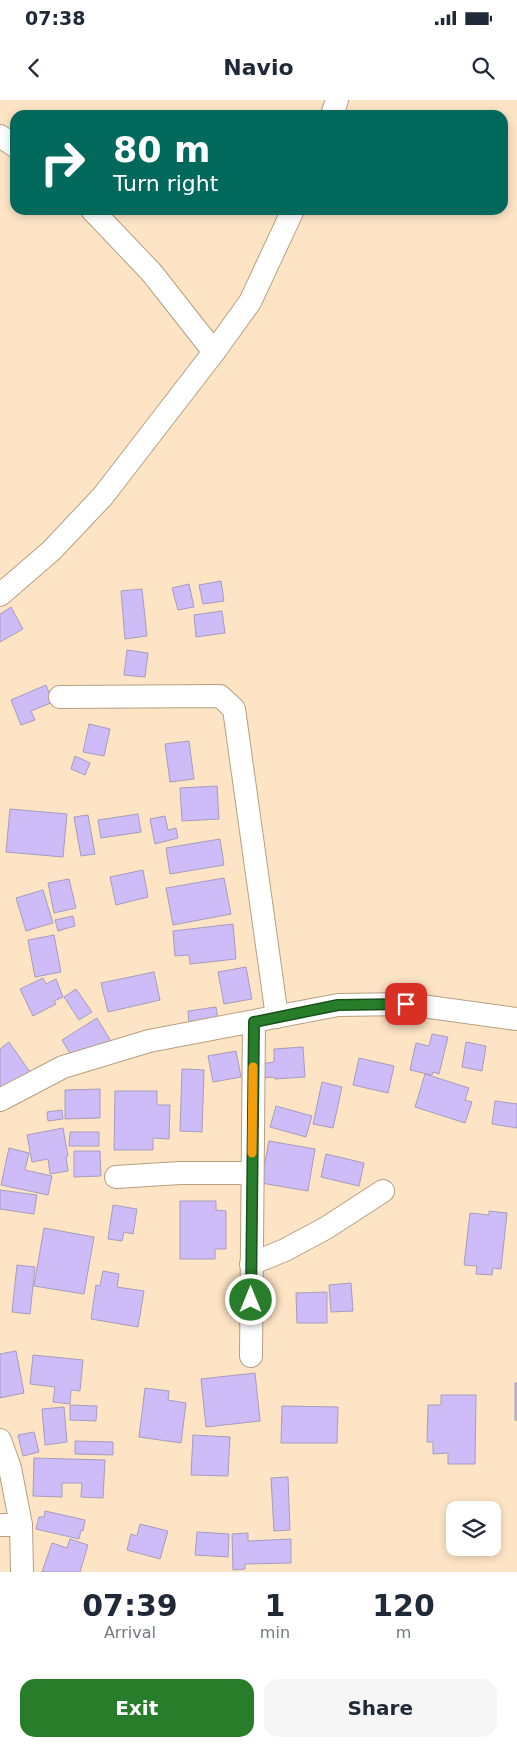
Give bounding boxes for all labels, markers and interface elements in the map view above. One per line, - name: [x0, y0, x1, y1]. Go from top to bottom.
- text: 07:38: [25, 7, 85, 29]
- icon: back: [20, 54, 48, 82]
- icon: search: [469, 54, 497, 82]
- text: Navio: [223, 55, 294, 80]
- icon: right: [30, 130, 95, 195]
- text: 80 m: [113, 130, 210, 170]
- text: Turn right: [113, 171, 218, 196]
- pin: [385, 983, 427, 1025]
- icon: arrive: [392, 990, 420, 1018]
- position arrow: [224, 1273, 276, 1325]
- map controls: [446, 1501, 501, 1556]
- button: layers: [446, 1501, 501, 1556]
- text: 07:39: [82, 1588, 178, 1623]
- text: 1: [264, 1588, 285, 1623]
- text: 120: [372, 1588, 435, 1623]
- text: Arrival: [104, 1623, 156, 1642]
- text: min: [260, 1623, 290, 1642]
- text: m: [396, 1623, 411, 1642]
- button: Exit: [20, 1679, 254, 1737]
- button: Share: [264, 1679, 497, 1737]

